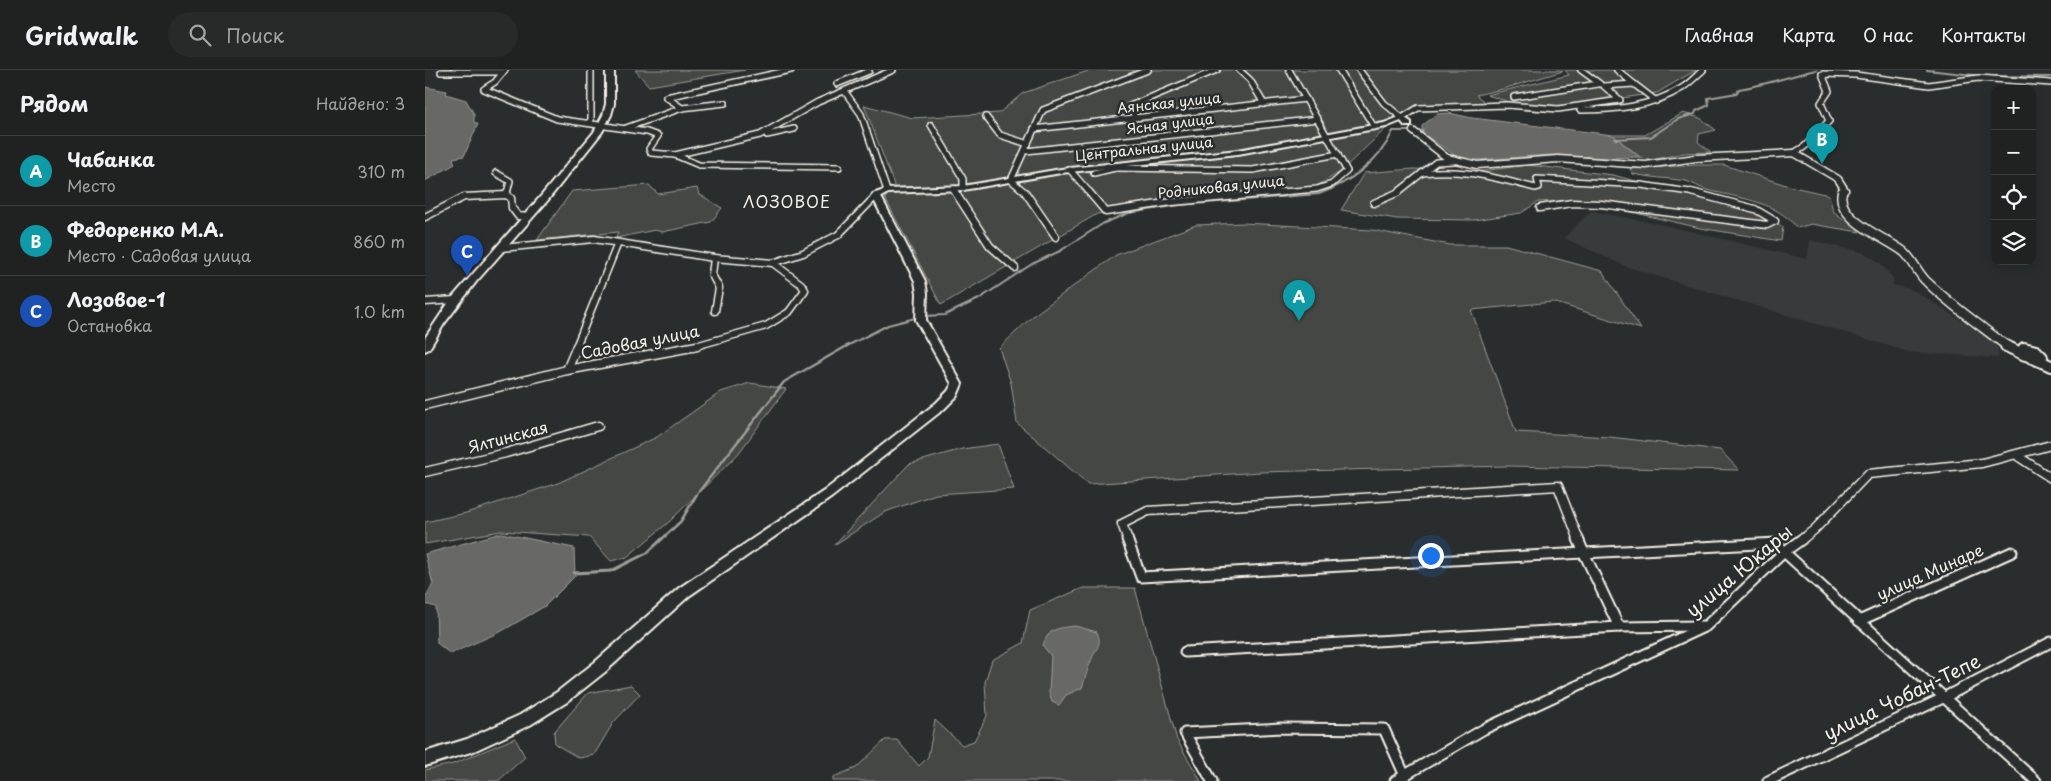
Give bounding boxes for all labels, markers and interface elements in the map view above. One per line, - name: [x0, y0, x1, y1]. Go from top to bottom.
- search box: [168, 12, 518, 57]
- text: Gridwalk: [25, 17, 138, 53]
- icon: search: [186, 21, 214, 49]
- text: Поиск: [226, 21, 284, 49]
- text: Главная: [1685, 21, 1754, 48]
- text: Карта: [1782, 21, 1835, 48]
- text: О нас: [1863, 21, 1913, 48]
- text: Контакты: [1941, 21, 2026, 48]
- map controls: [1991, 85, 2036, 265]
- button: +: [1991, 85, 2036, 130]
- text: Рядом: [20, 87, 88, 119]
- street label: Аянская улица: [1116, 87, 1222, 118]
- text: Найдено: 3: [316, 91, 405, 115]
- street label: Ясная улица: [1125, 108, 1215, 139]
- pin: B: [1806, 123, 1838, 164]
- button: −: [1991, 130, 2036, 175]
- street label: Центральная улица: [1074, 131, 1214, 166]
- text: Чабанка: [67, 145, 155, 173]
- text: A: [30, 159, 42, 183]
- text: 310 m: [357, 159, 405, 183]
- street label: Родниковая улица: [1157, 169, 1286, 204]
- text: Место: [67, 173, 116, 197]
- button: locate: [1991, 175, 2036, 220]
- district label: ЛОЗОВОЕ: [743, 189, 831, 213]
- text: Федоренко М.А.: [67, 215, 224, 243]
- button: layers: [1991, 220, 2036, 265]
- text: B: [31, 229, 41, 253]
- text: 860 m: [353, 229, 405, 253]
- pin: C: [451, 235, 483, 276]
- text: Место · Садовая улица: [67, 243, 251, 267]
- pin: A: [1283, 280, 1315, 321]
- text: Лозовое-1: [67, 285, 165, 313]
- text: C: [30, 299, 42, 323]
- text: 1.0 km: [354, 299, 405, 323]
- text: Остановка: [67, 313, 152, 337]
- street label: Садовая улица: [578, 318, 701, 364]
- street label: Ялтинская: [465, 414, 550, 458]
- street label: улица Юкары: [1679, 517, 1798, 623]
- street label: улица Минаре: [1872, 537, 1987, 605]
- your location: [1418, 543, 1444, 569]
- street label: улица Чобан-Тепе: [1818, 646, 1985, 746]

